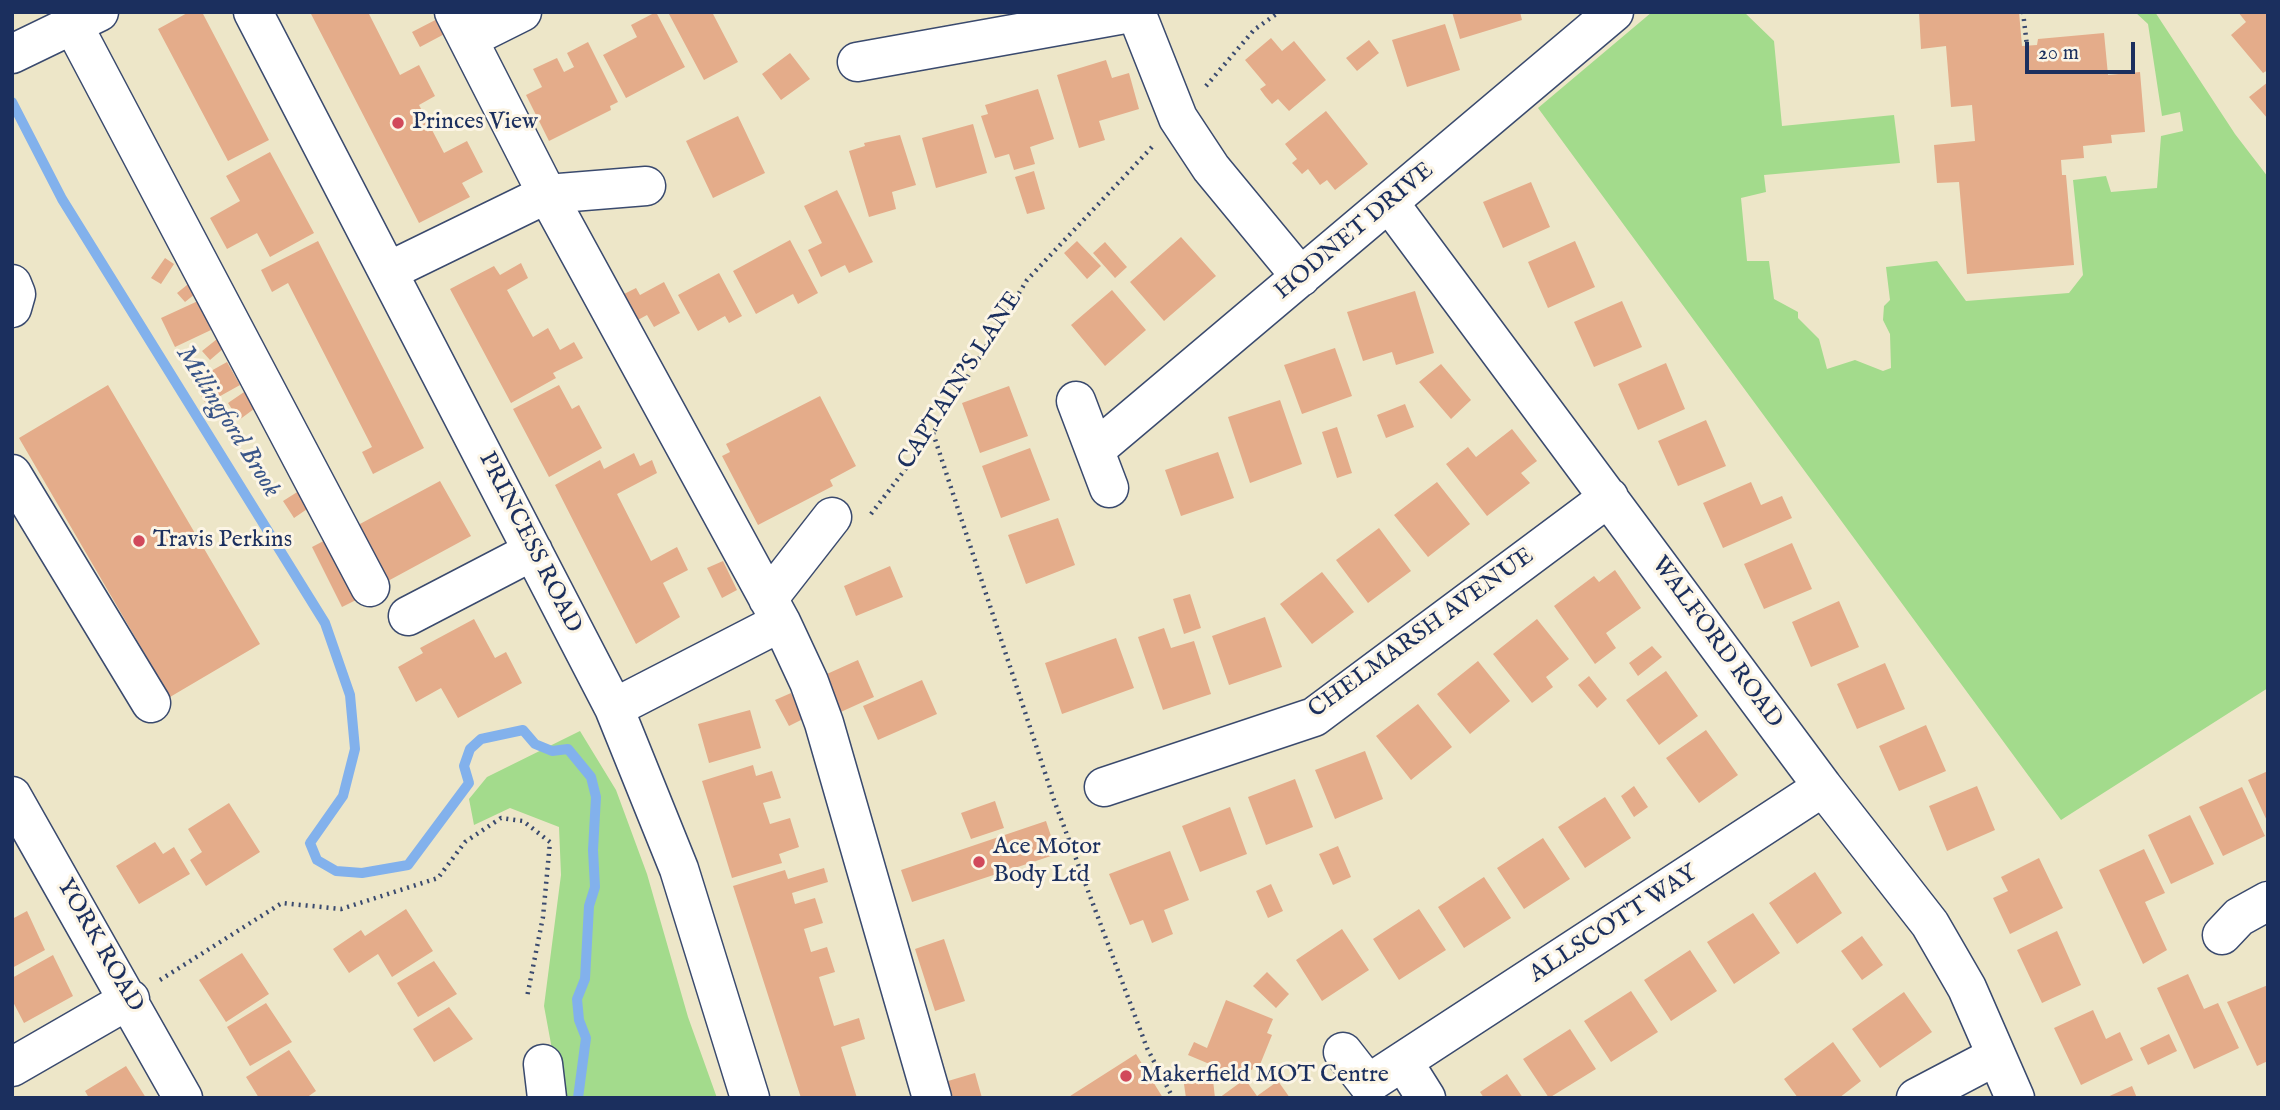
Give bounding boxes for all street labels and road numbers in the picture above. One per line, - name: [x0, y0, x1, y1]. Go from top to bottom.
- street label: HODNET DRIVE: [1270, 157, 1440, 307]
- street label: CAPTAIN'S LANE: [893, 287, 1029, 475]
- street label: PRINCESS ROAD: [471, 448, 587, 638]
- street label: CHELMARSH AVENUE: [1304, 542, 1540, 726]
- street label: WALFORD ROAD: [1644, 552, 1788, 734]
- street label: ALLSCOTT WAY: [1525, 860, 1703, 990]
- street label: YORK ROAD: [49, 874, 149, 1018]

